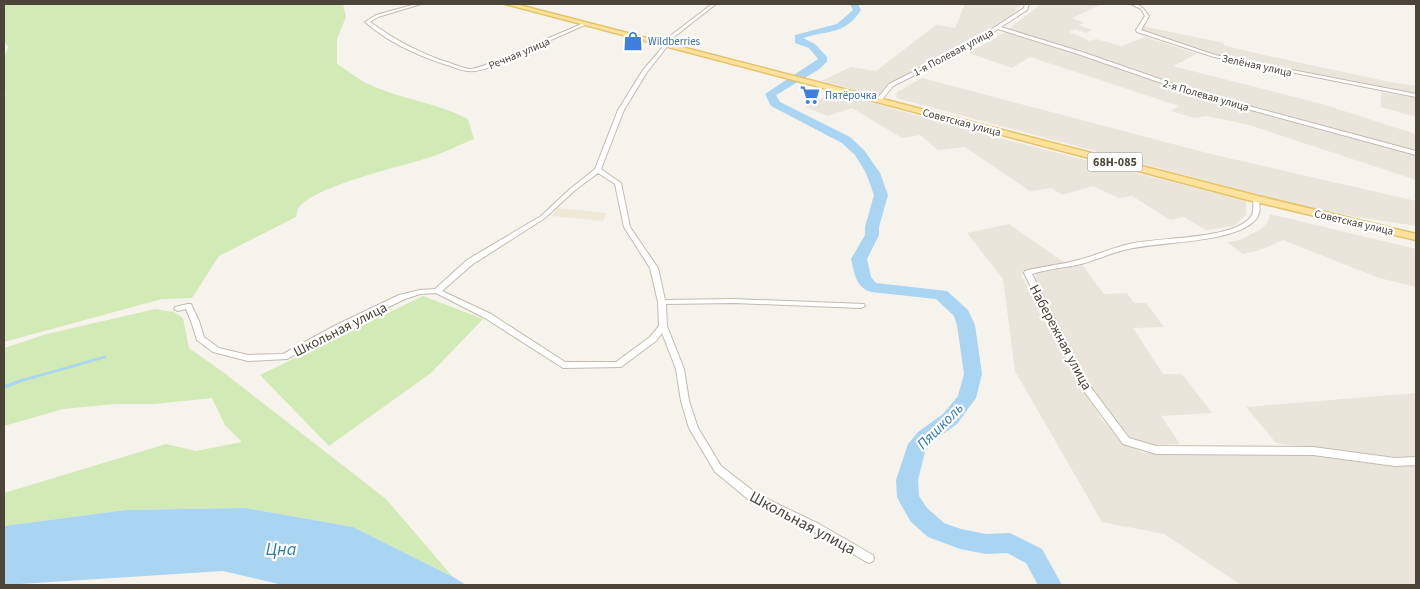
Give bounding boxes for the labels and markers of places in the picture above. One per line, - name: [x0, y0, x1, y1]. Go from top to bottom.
- shop icon: Wildberries: [622, 30, 644, 52]
- place label: Wildberries: [648, 34, 701, 49]
- supermarket icon: Пятёрочка: [799, 84, 821, 106]
- place label: Пятёрочка: [825, 88, 877, 103]

